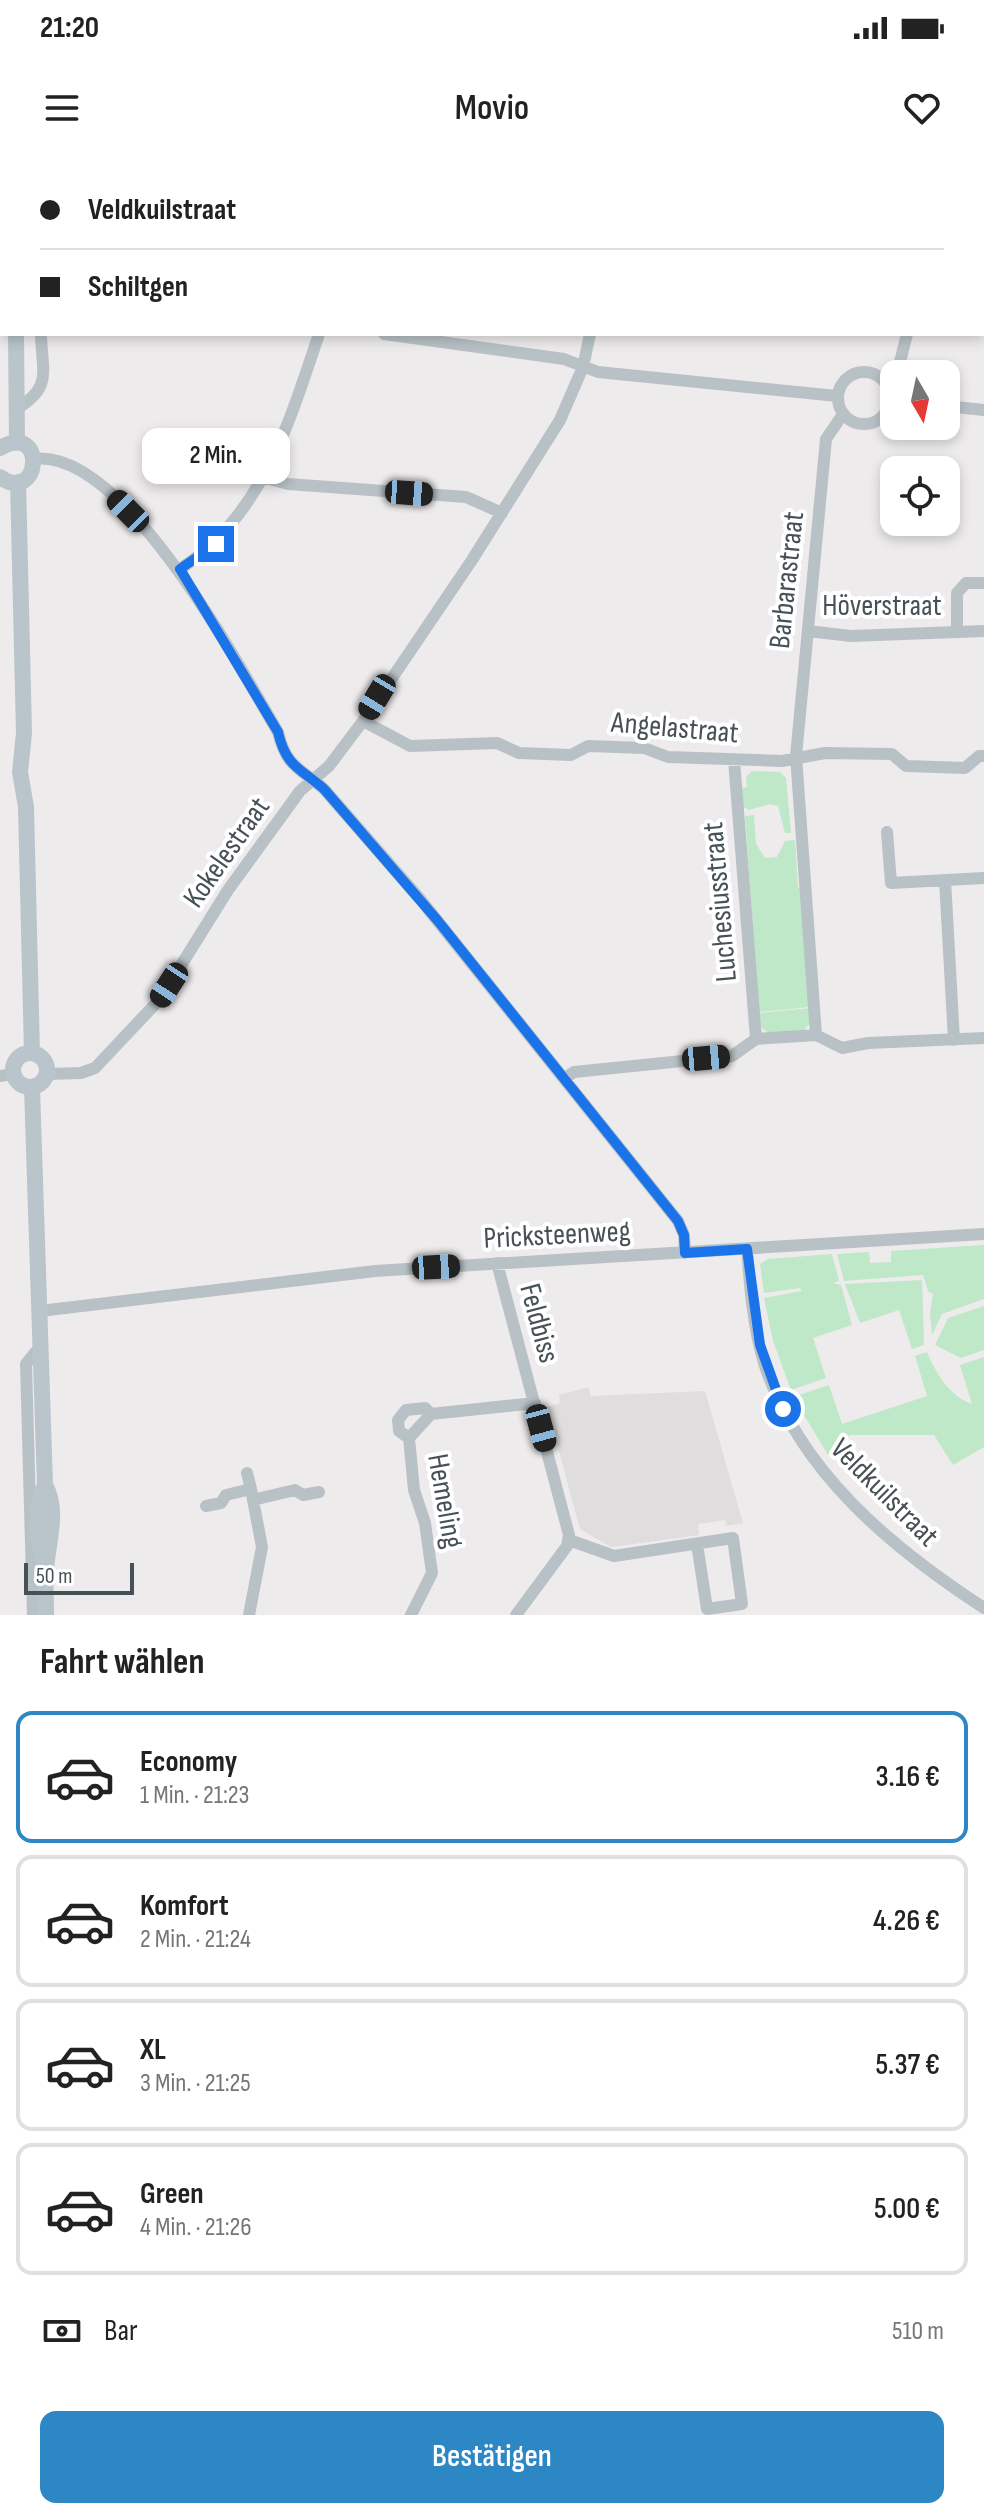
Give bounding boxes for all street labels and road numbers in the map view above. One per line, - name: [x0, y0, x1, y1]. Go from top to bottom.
- street label: Barbarastraat: [762, 510, 812, 650]
- street label: Höverstraat: [822, 588, 942, 624]
- street label: Angelastraat: [609, 704, 740, 751]
- street label: Kokelestraat: [176, 790, 278, 915]
- street label: Luchesiusstraat: [695, 821, 745, 983]
- street label: Pricksteenweg: [483, 1213, 632, 1257]
- street label: Feldbiss: [511, 1280, 567, 1367]
- street label: Veldkuilstraat: [823, 1431, 946, 1554]
- street label: Hemeling: [419, 1451, 471, 1551]

